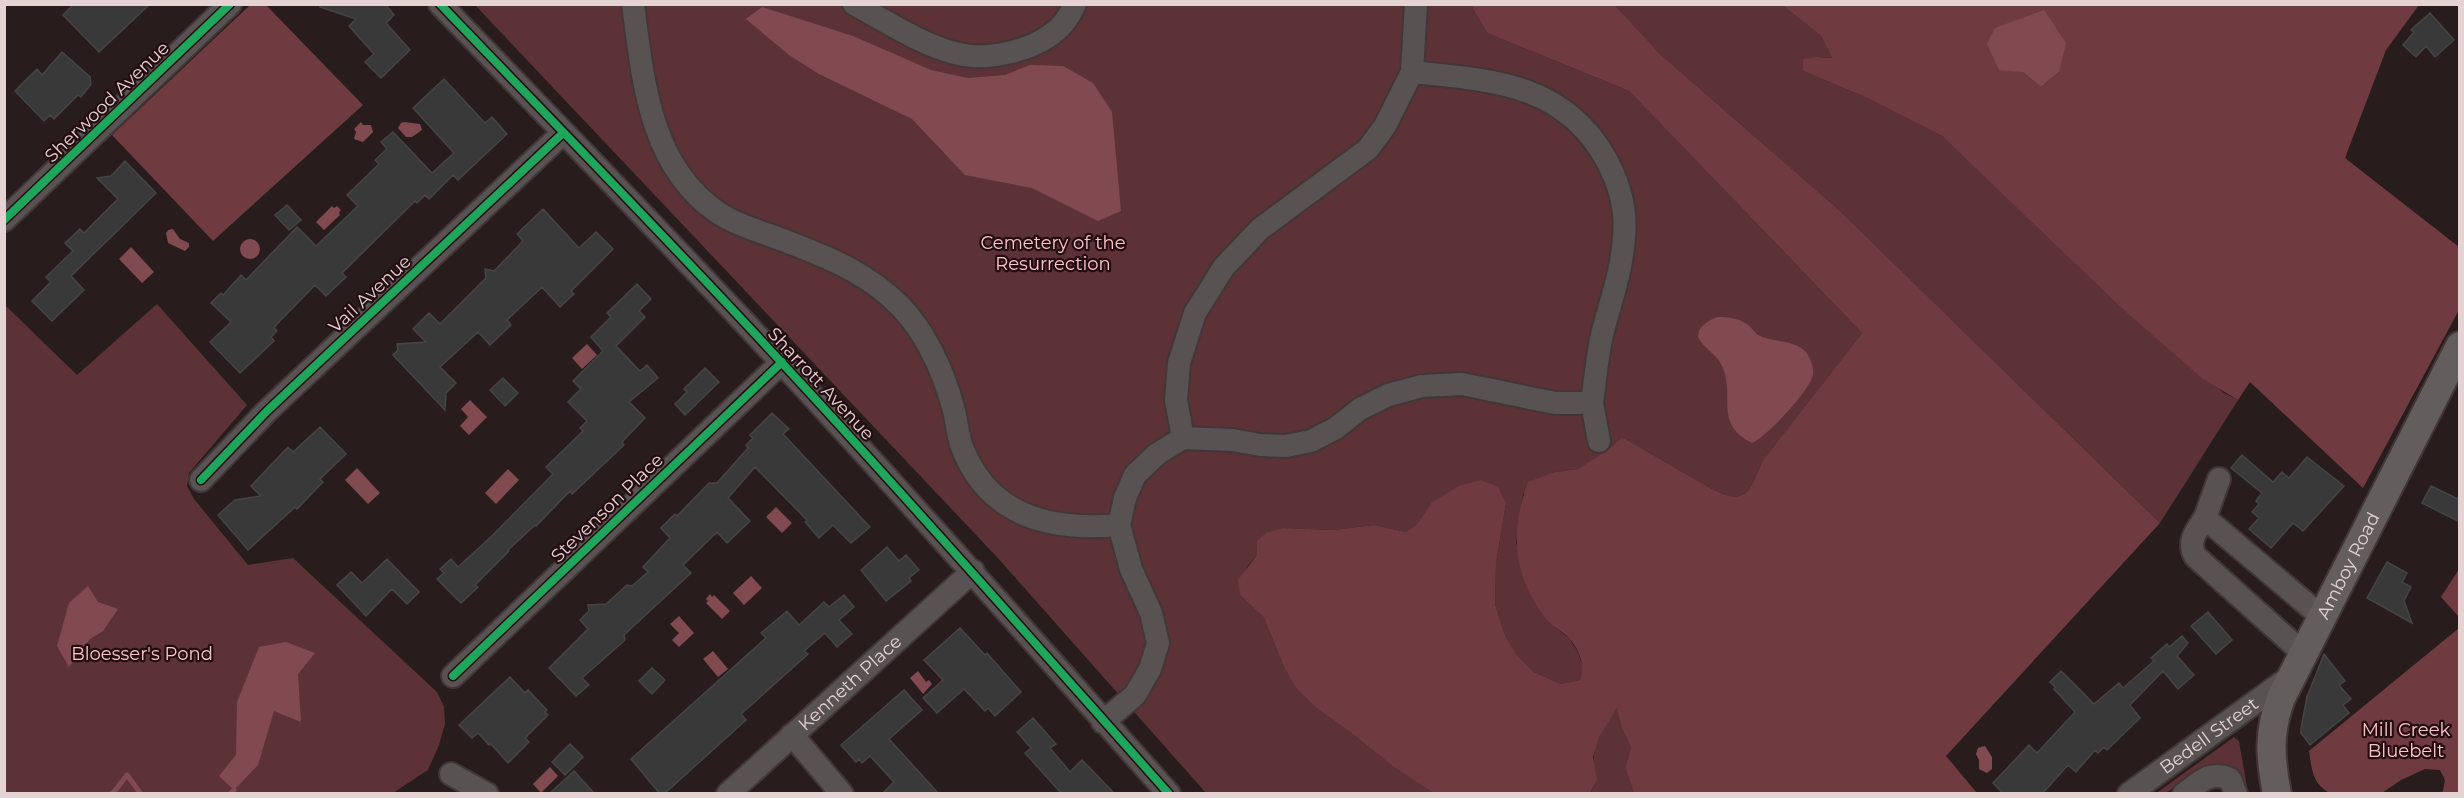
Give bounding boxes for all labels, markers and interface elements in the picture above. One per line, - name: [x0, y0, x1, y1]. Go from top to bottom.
- street label: Sherwood Avenue: [40, 37, 174, 167]
- park label: Cemetery of the Resurrection: [980, 232, 1126, 275]
- street label: Vail Avenue: [324, 250, 416, 338]
- street label: Sharrott Avenue: [763, 323, 879, 445]
- street label: Stevenson Place: [546, 449, 668, 567]
- street label: Amboy Road: [2312, 509, 2385, 623]
- street label: Kenneth Place: [794, 630, 906, 735]
- park label: Bloesser's Pond: [71, 643, 213, 665]
- street label: Bedell Street: [2156, 693, 2263, 779]
- park label: Mill Creek Bluebelt: [2362, 719, 2451, 762]

